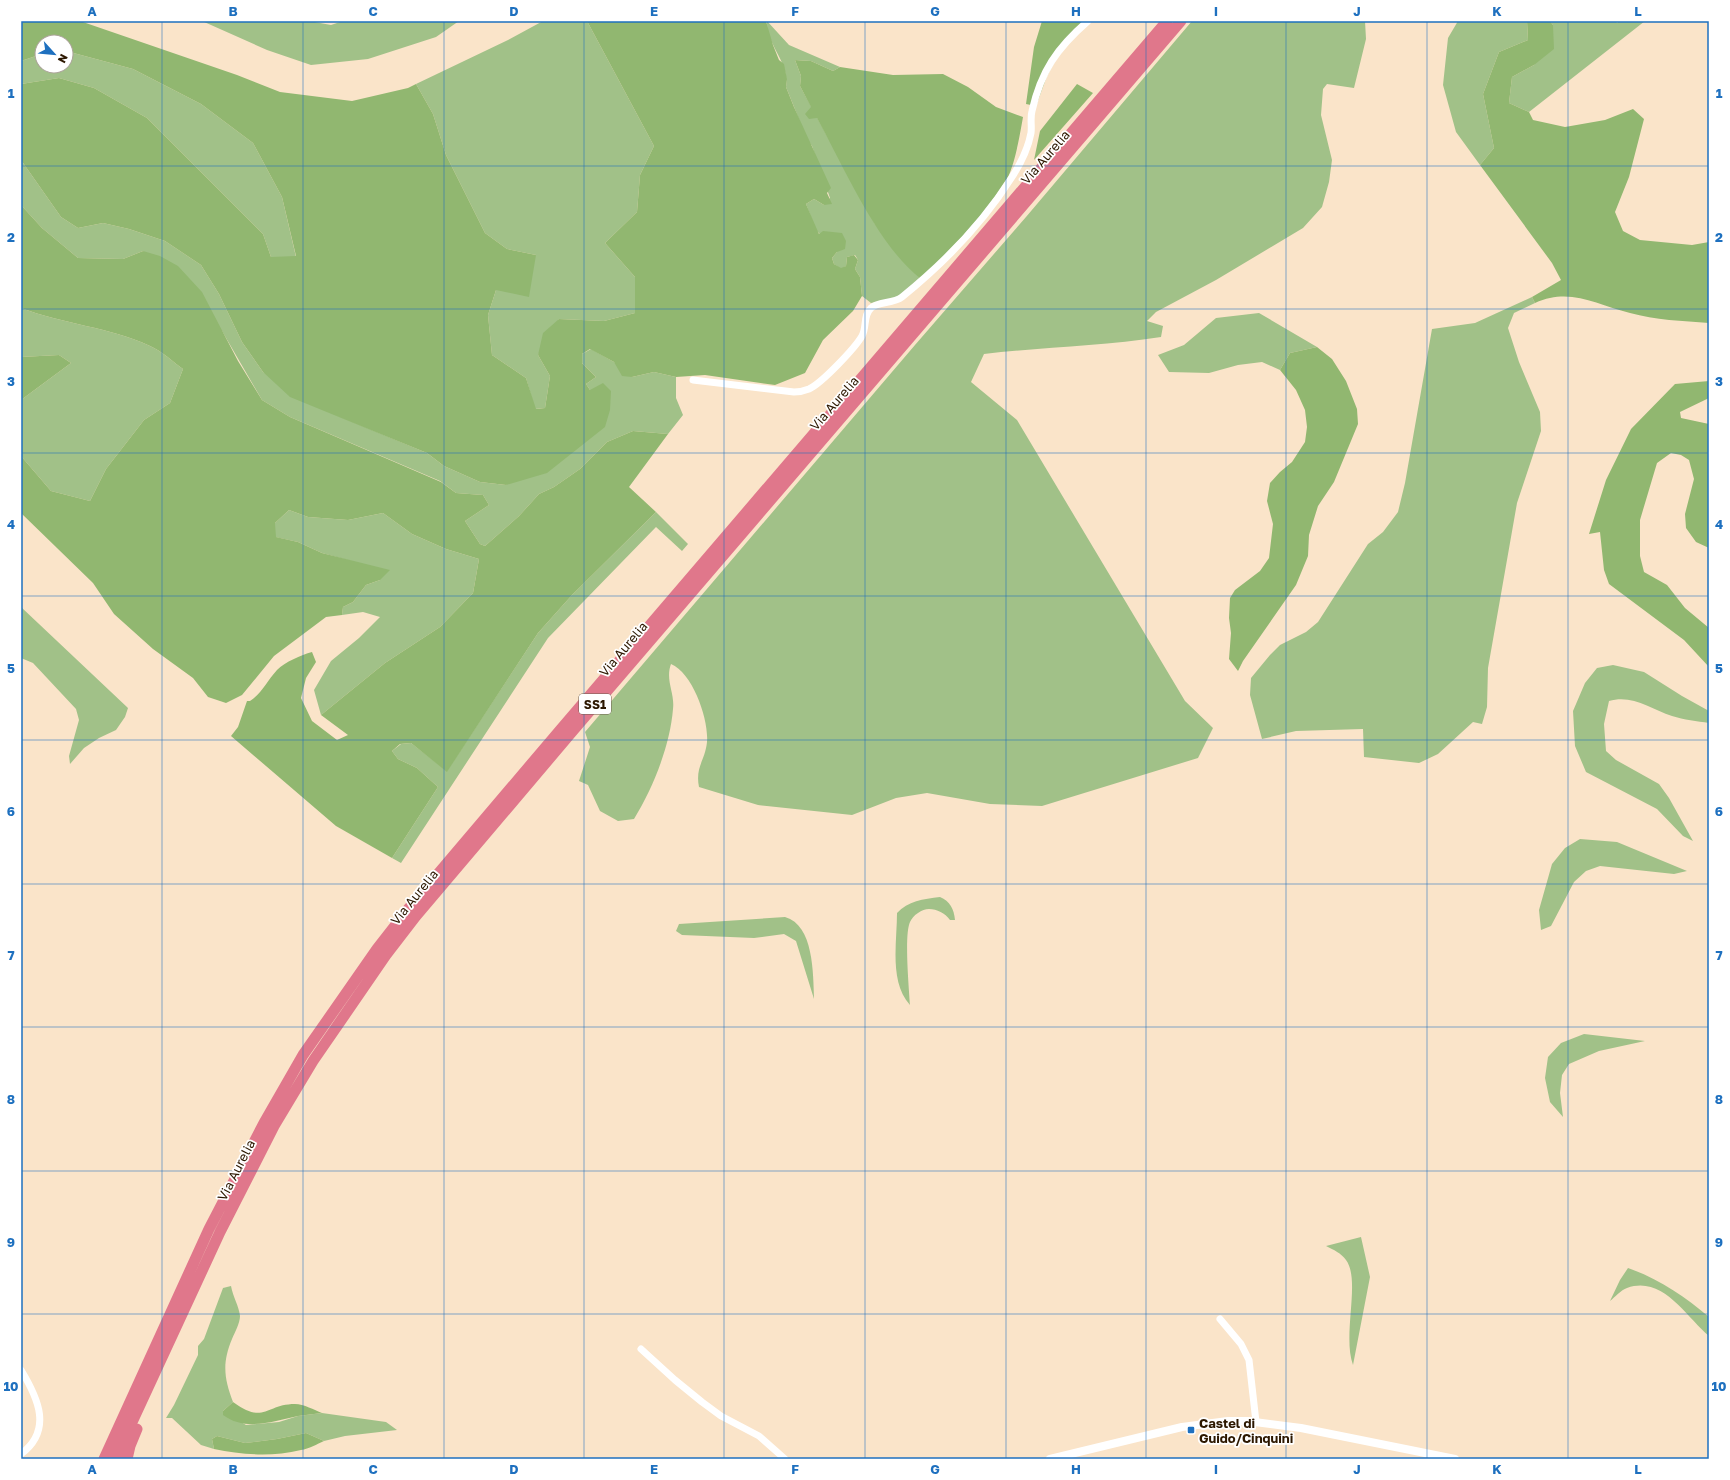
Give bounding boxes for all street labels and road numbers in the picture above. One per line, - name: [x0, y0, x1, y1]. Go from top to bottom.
- street label: Via Aurelia: [1017, 127, 1073, 187]
- street label: Via Aurelia: [806, 373, 862, 433]
- street label: Via Aurelia: [595, 618, 651, 680]
- road number: SS1: [579, 694, 611, 714]
- street label: Via Aurelia: [387, 866, 441, 928]
- street label: Via Aurelia: [214, 1137, 258, 1203]

